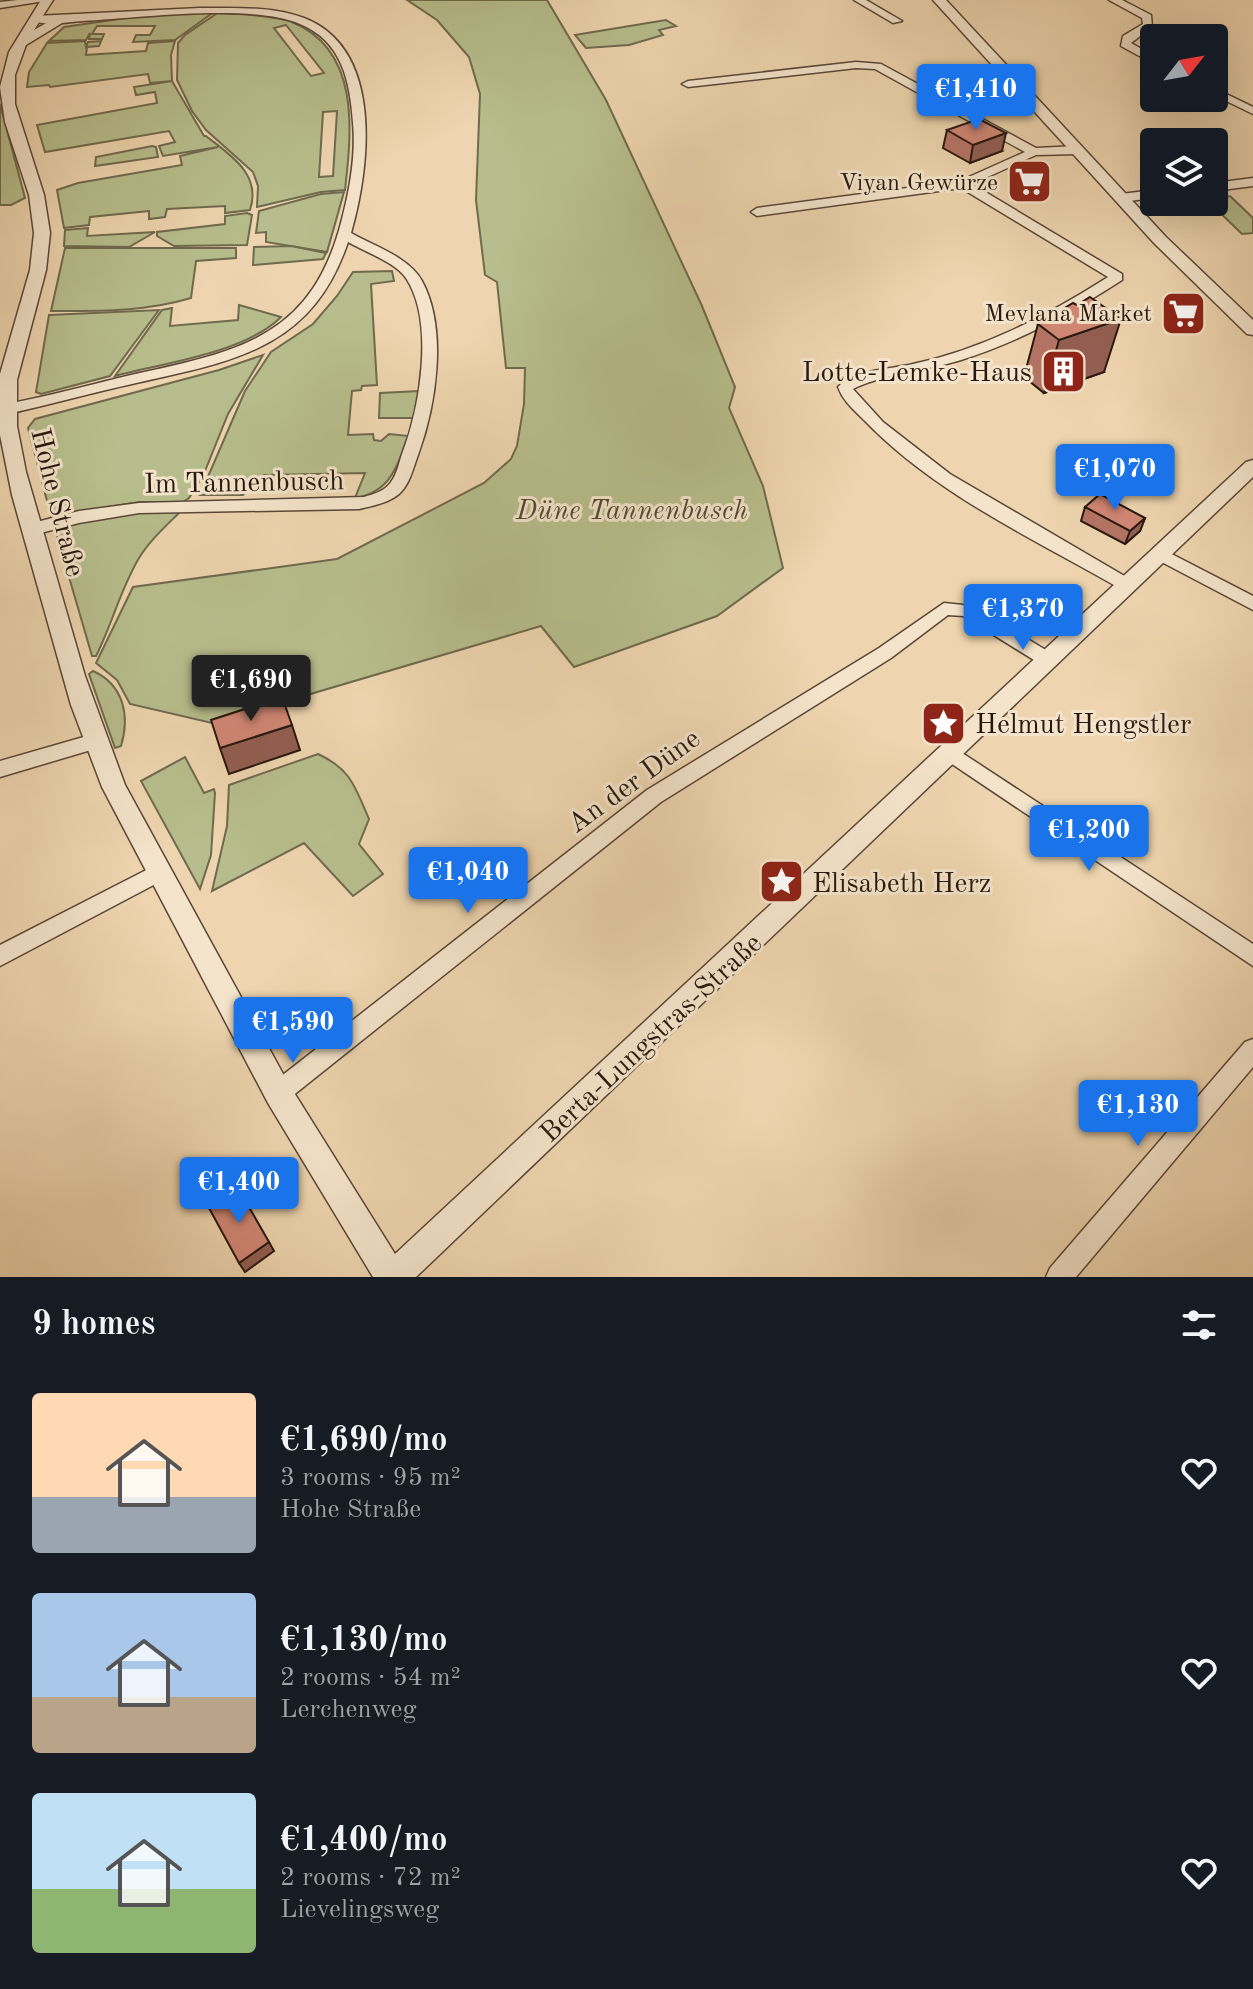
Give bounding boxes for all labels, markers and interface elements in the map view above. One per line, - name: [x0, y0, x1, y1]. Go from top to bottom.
- north arrow: [1140, 24, 1228, 112]
- map controls: [1140, 24, 1228, 216]
- pin: €1,410: [911, 64, 1041, 132]
- text: €1,410: [935, 77, 1017, 103]
- button: layers: [1140, 128, 1228, 216]
- supermarket icon: Viyan Gewürze: [1005, 158, 1053, 206]
- place label: Viyan Gewürze: [839, 172, 998, 196]
- supermarket icon: Mevlana Market: [1159, 289, 1207, 337]
- place label: Mevlana Market: [985, 303, 1152, 327]
- building icon: Lotte-Lemke-Haus: [1039, 347, 1087, 395]
- place label: Lotte-Lemke-Haus: [802, 360, 1032, 388]
- street label: Hohe Straße: [24, 426, 88, 580]
- pin: €1,070: [1050, 444, 1180, 512]
- text: €1,070: [1074, 457, 1156, 483]
- street label: Im Tannenbusch: [144, 468, 345, 500]
- park label: Düne Tannenbusch: [515, 498, 748, 526]
- pin: €1,370: [958, 584, 1088, 652]
- text: €1,370: [982, 597, 1064, 623]
- pin: €1,690: [186, 655, 316, 723]
- text: €1,690: [210, 668, 292, 694]
- place icon: Helmut Hengstler: [920, 699, 968, 747]
- place label: Helmut Hengstler: [975, 712, 1191, 740]
- street label: An der Düne: [563, 725, 706, 840]
- pin: €1,200: [1024, 805, 1154, 873]
- text: €1,200: [1048, 818, 1130, 844]
- pin: €1,040: [403, 847, 533, 915]
- place icon: Elisabeth Herz: [757, 858, 805, 906]
- text: €1,040: [427, 860, 509, 886]
- place label: Elisabeth Herz: [812, 871, 991, 899]
- street label: Berta-Lungstras-Straße: [536, 930, 768, 1149]
- pin: €1,590: [228, 997, 358, 1065]
- text: €1,590: [252, 1010, 334, 1036]
- pin: €1,130: [1073, 1080, 1203, 1148]
- text: €1,130: [1097, 1093, 1179, 1119]
- pin: €1,400: [174, 1157, 304, 1225]
- text: €1,400: [198, 1170, 280, 1196]
- icon: filters: [1177, 1303, 1221, 1347]
- text: 9 homes: [32, 1308, 155, 1342]
- text: €1,690/mo: [280, 1424, 448, 1458]
- icon: home: [96, 1425, 192, 1521]
- icon: heart: [1177, 1451, 1221, 1495]
- text: 3 rooms · 95 m²: [280, 1465, 461, 1491]
- text: Hohe Straße: [280, 1497, 421, 1523]
- text: €1,130/mo: [280, 1624, 448, 1658]
- icon: home: [96, 1625, 192, 1721]
- icon: heart: [1177, 1651, 1221, 1695]
- text: 2 rooms · 54 m²: [280, 1665, 461, 1691]
- text: Lerchenweg: [280, 1697, 416, 1723]
- text: €1,400/mo: [280, 1824, 448, 1858]
- icon: home: [96, 1825, 192, 1921]
- icon: heart: [1177, 1851, 1221, 1895]
- text: 2 rooms · 72 m²: [280, 1865, 461, 1891]
- text: Lievelingsweg: [280, 1897, 439, 1923]

